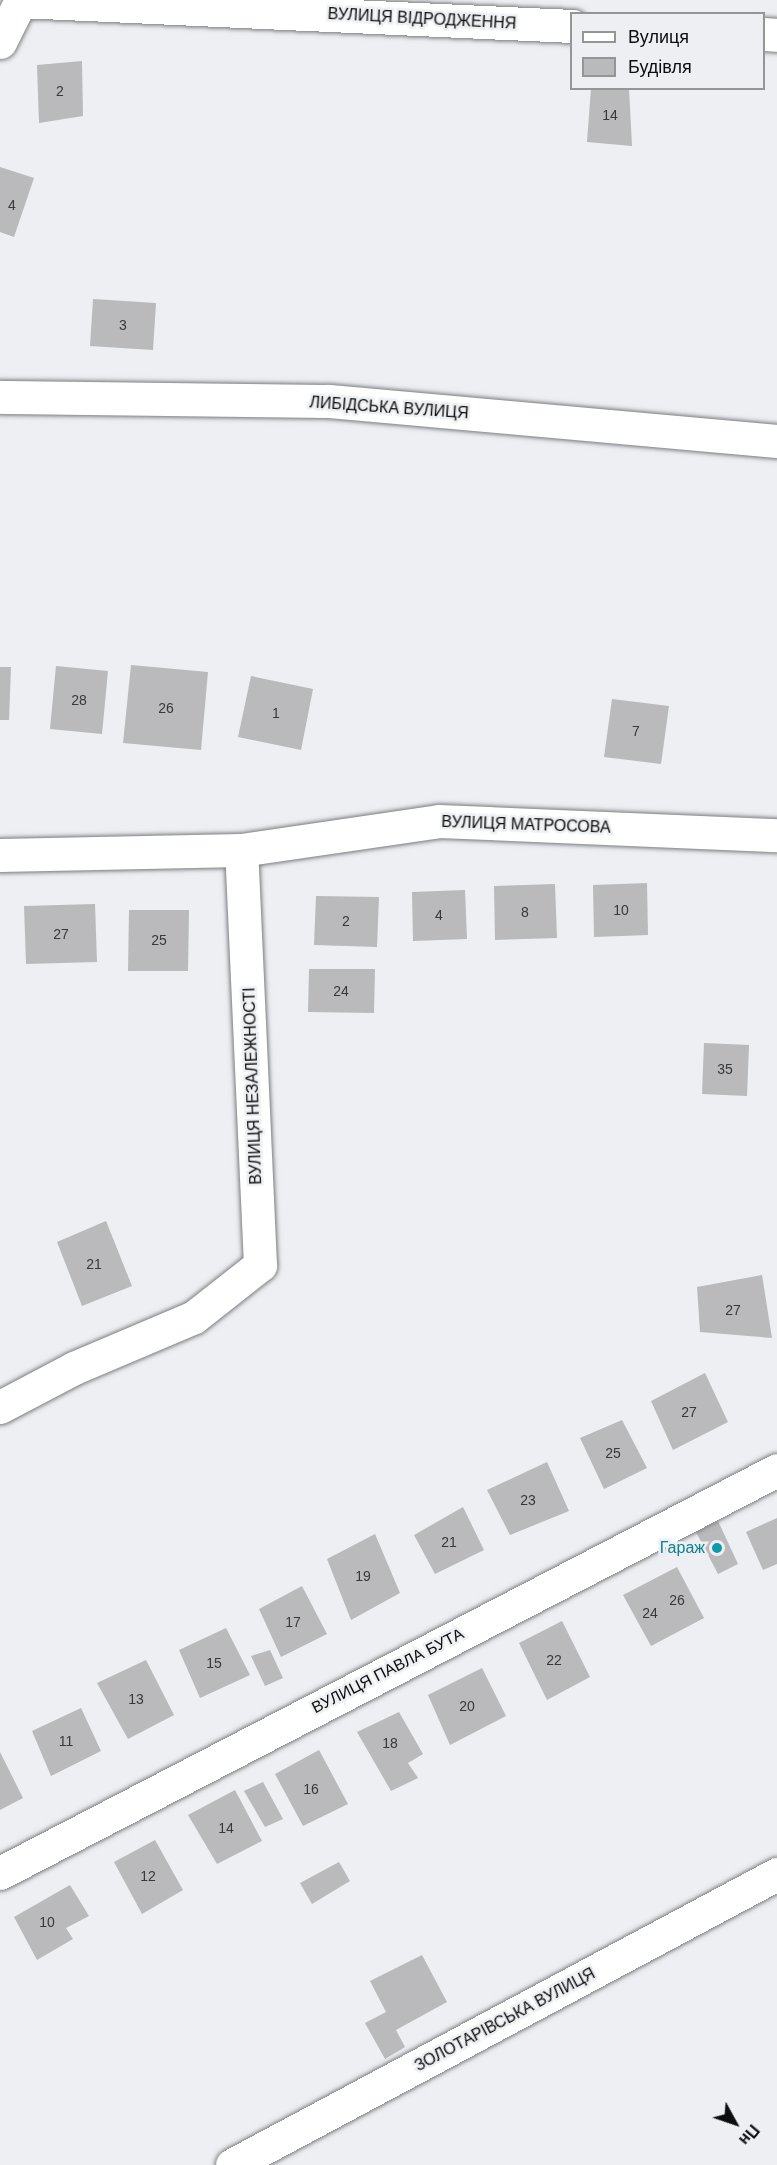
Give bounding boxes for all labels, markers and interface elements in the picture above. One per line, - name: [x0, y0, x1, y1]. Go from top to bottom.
- street label: ВУЛИЦЯ ВІДРОДЖЕННЯ: [327, 4, 517, 34]
- legend: [570, 12, 765, 90]
- text: Вулиця: [628, 27, 689, 47]
- text: Будівля: [628, 57, 692, 77]
- house number: 2: [56, 83, 64, 99]
- house number: 14: [602, 107, 618, 123]
- house number: 4: [8, 197, 16, 213]
- house number: 3: [119, 317, 127, 333]
- street label: ЛИБІДСЬКА ВУЛИЦЯ: [309, 393, 469, 423]
- house number: 28: [71, 692, 87, 708]
- house number: 26: [158, 700, 174, 716]
- house number: 1: [272, 705, 280, 721]
- house number: 7: [632, 723, 640, 739]
- street label: ВУЛИЦЯ МАТРОСОВА: [441, 812, 611, 838]
- house number: 10: [613, 902, 629, 918]
- house number: 8: [521, 904, 529, 920]
- house number: 4: [435, 907, 443, 923]
- house number: 2: [342, 913, 350, 929]
- house number: 27: [53, 926, 69, 942]
- house number: 25: [151, 932, 167, 948]
- house number: 24: [333, 983, 349, 999]
- street label: ВУЛИЦЯ НЕЗАЛЕЖНОСТІ: [240, 987, 266, 1185]
- house number: 35: [717, 1061, 733, 1077]
- house number: 21: [86, 1256, 102, 1272]
- house number: 27: [725, 1302, 741, 1318]
- house number: 27: [681, 1404, 697, 1420]
- house number: 25: [605, 1445, 621, 1461]
- house number: 23: [520, 1492, 536, 1508]
- house number: 21: [441, 1534, 457, 1550]
- place label: Гараж: [660, 1538, 705, 1558]
- marker: Гараж: [710, 1541, 724, 1555]
- house number: 19: [355, 1568, 371, 1584]
- house number: 26: [669, 1592, 685, 1608]
- house number: 24: [642, 1605, 658, 1621]
- house number: 17: [285, 1614, 301, 1630]
- street label: ВУЛИЦЯ ПАВЛА БУТА: [309, 1624, 467, 1718]
- house number: 22: [546, 1652, 562, 1668]
- house number: 15: [206, 1655, 222, 1671]
- house number: 13: [128, 1691, 144, 1707]
- house number: 20: [459, 1698, 475, 1714]
- house number: 11: [59, 1733, 73, 1749]
- house number: 18: [382, 1735, 398, 1751]
- house number: 16: [303, 1781, 319, 1797]
- house number: 14: [218, 1820, 234, 1836]
- house number: 12: [140, 1868, 156, 1884]
- house number: 10: [39, 1914, 55, 1930]
- street label: ЗОЛОТАРІВСЬКА ВУЛИЦЯ: [412, 1964, 598, 2076]
- north arrow: [705, 2093, 765, 2153]
- text: Пн: [736, 2121, 762, 2148]

